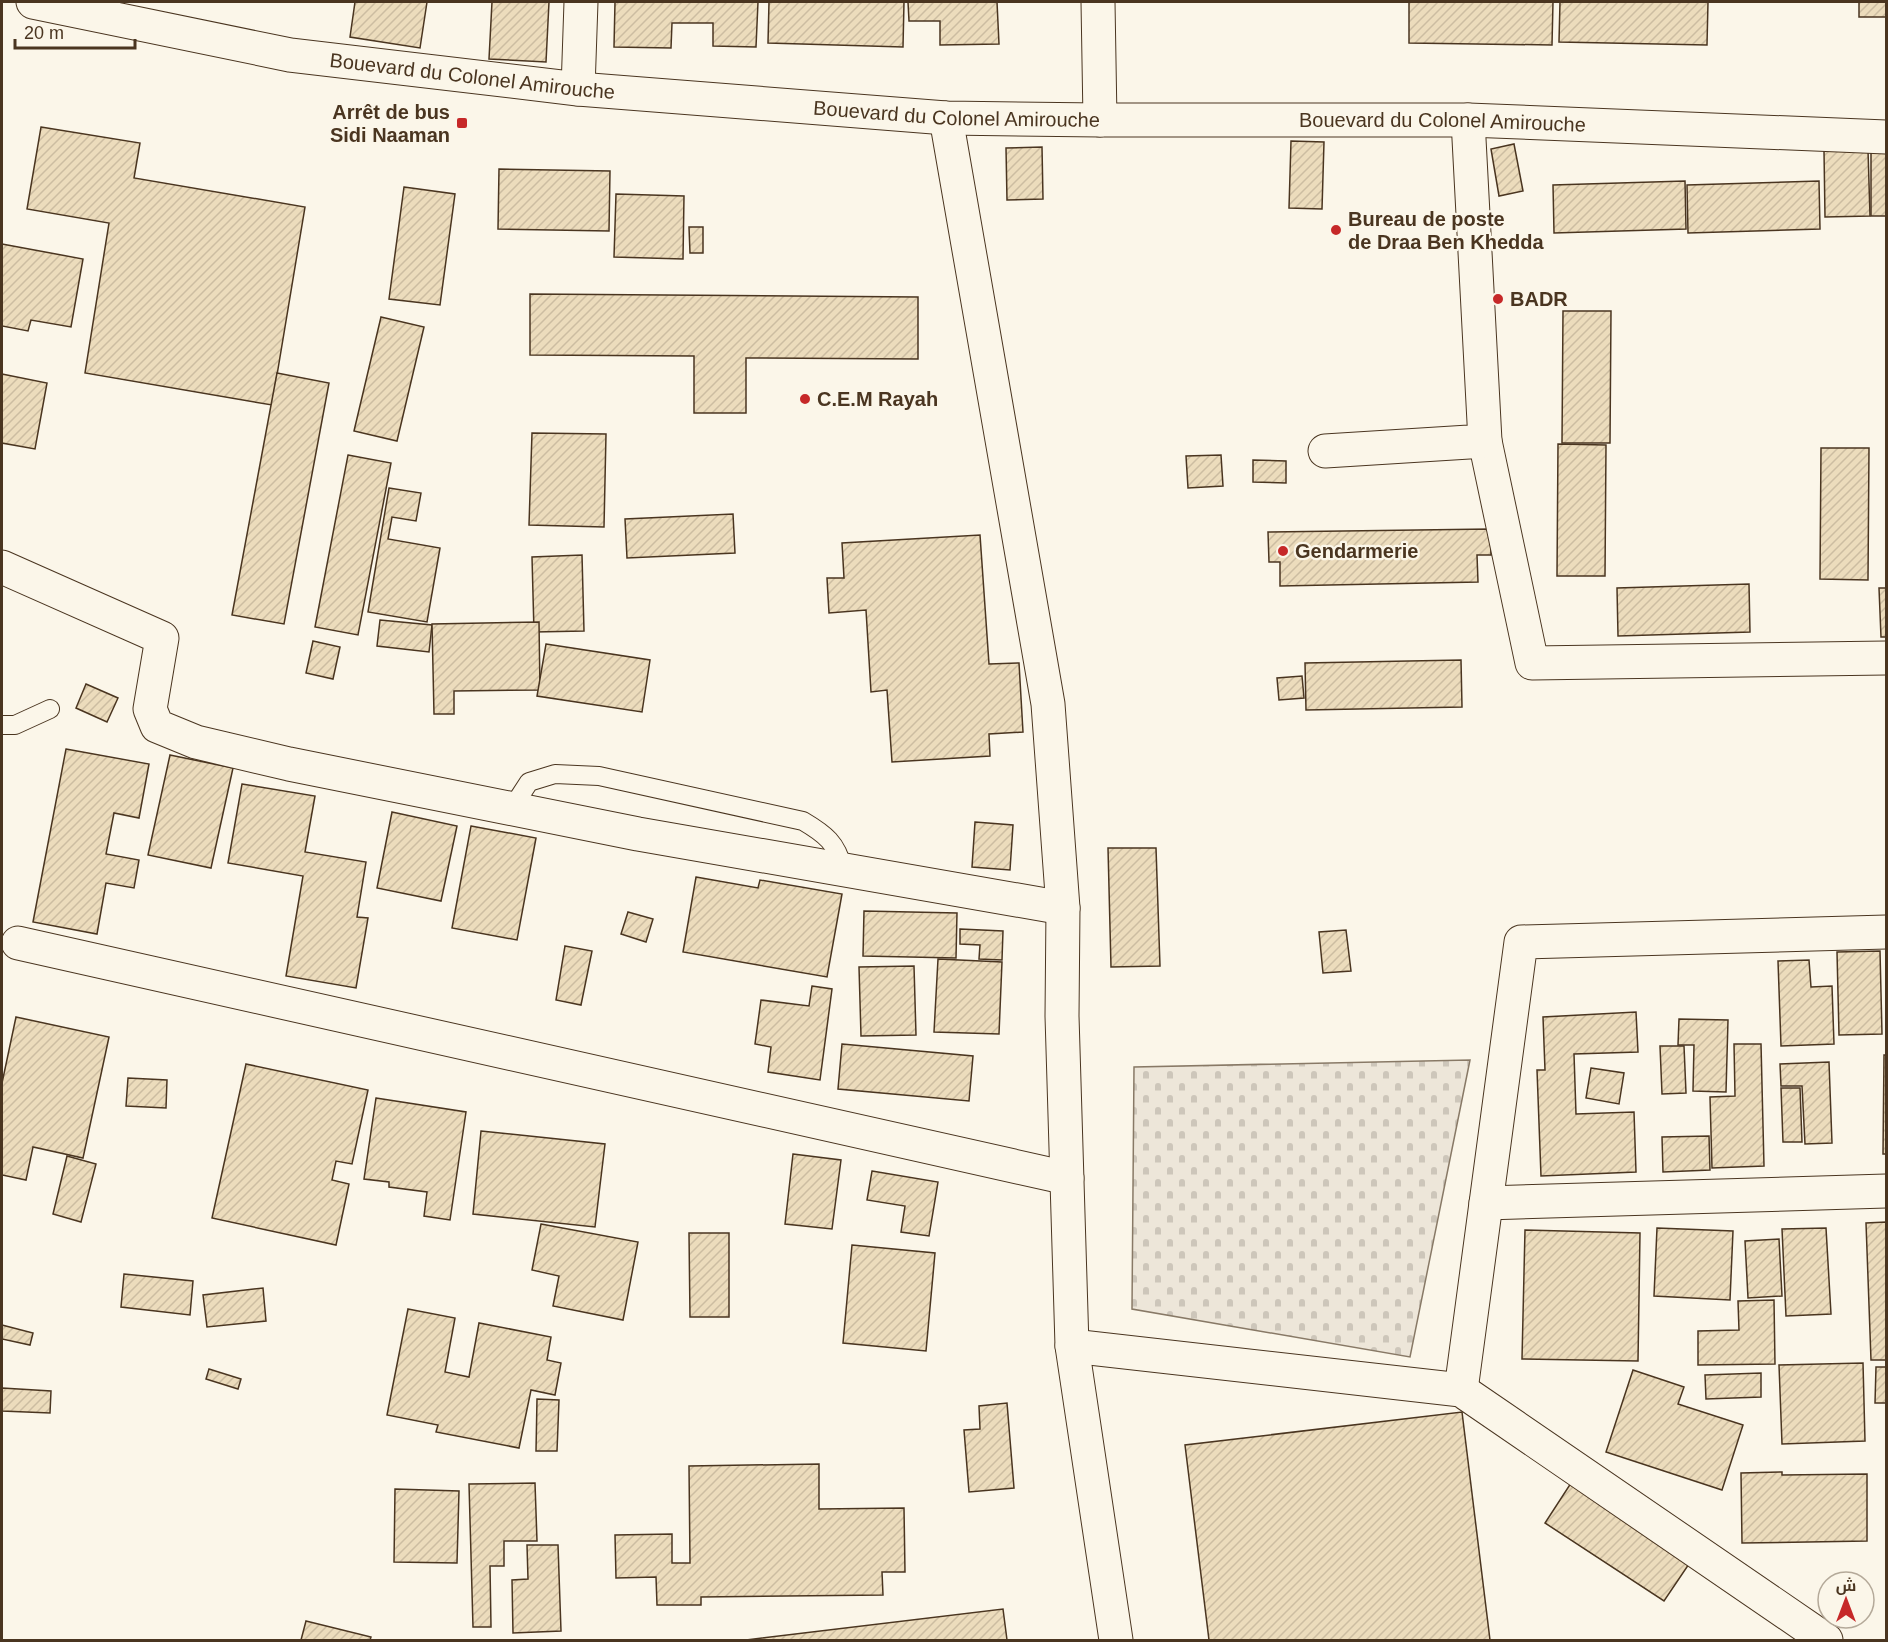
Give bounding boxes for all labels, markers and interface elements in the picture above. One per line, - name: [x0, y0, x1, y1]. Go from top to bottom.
- scale bar: [15, 12, 135, 50]
- text: 20 m: [24, 23, 64, 43]
- street label: Bouevard du Colonel Amirouche: [329, 49, 616, 103]
- street label: Bouevard du Colonel Amirouche: [813, 97, 1100, 131]
- place label: Arrêt de bus Sidi Naaman: [330, 101, 450, 146]
- street label: Bouevard du Colonel Amirouche: [1299, 109, 1586, 136]
- marker: Arrêt de bus Sidi Naaman: [455, 116, 469, 130]
- place label: Bureau de poste de Draa Ben Khedda: [1348, 208, 1544, 253]
- marker: Bureau de poste de Draa Ben Khedda: [1329, 223, 1343, 237]
- place label: BADR: [1510, 288, 1568, 310]
- marker: BADR: [1491, 292, 1505, 306]
- place label: C.E.M Rayah: [817, 388, 938, 410]
- marker: C.E.M Rayah: [798, 392, 812, 406]
- place label: Gendarmerie: [1295, 540, 1418, 562]
- marker: Gendarmerie: [1276, 544, 1290, 558]
- north arrow: [1816, 1570, 1876, 1630]
- text: ش: [1836, 1577, 1856, 1595]

